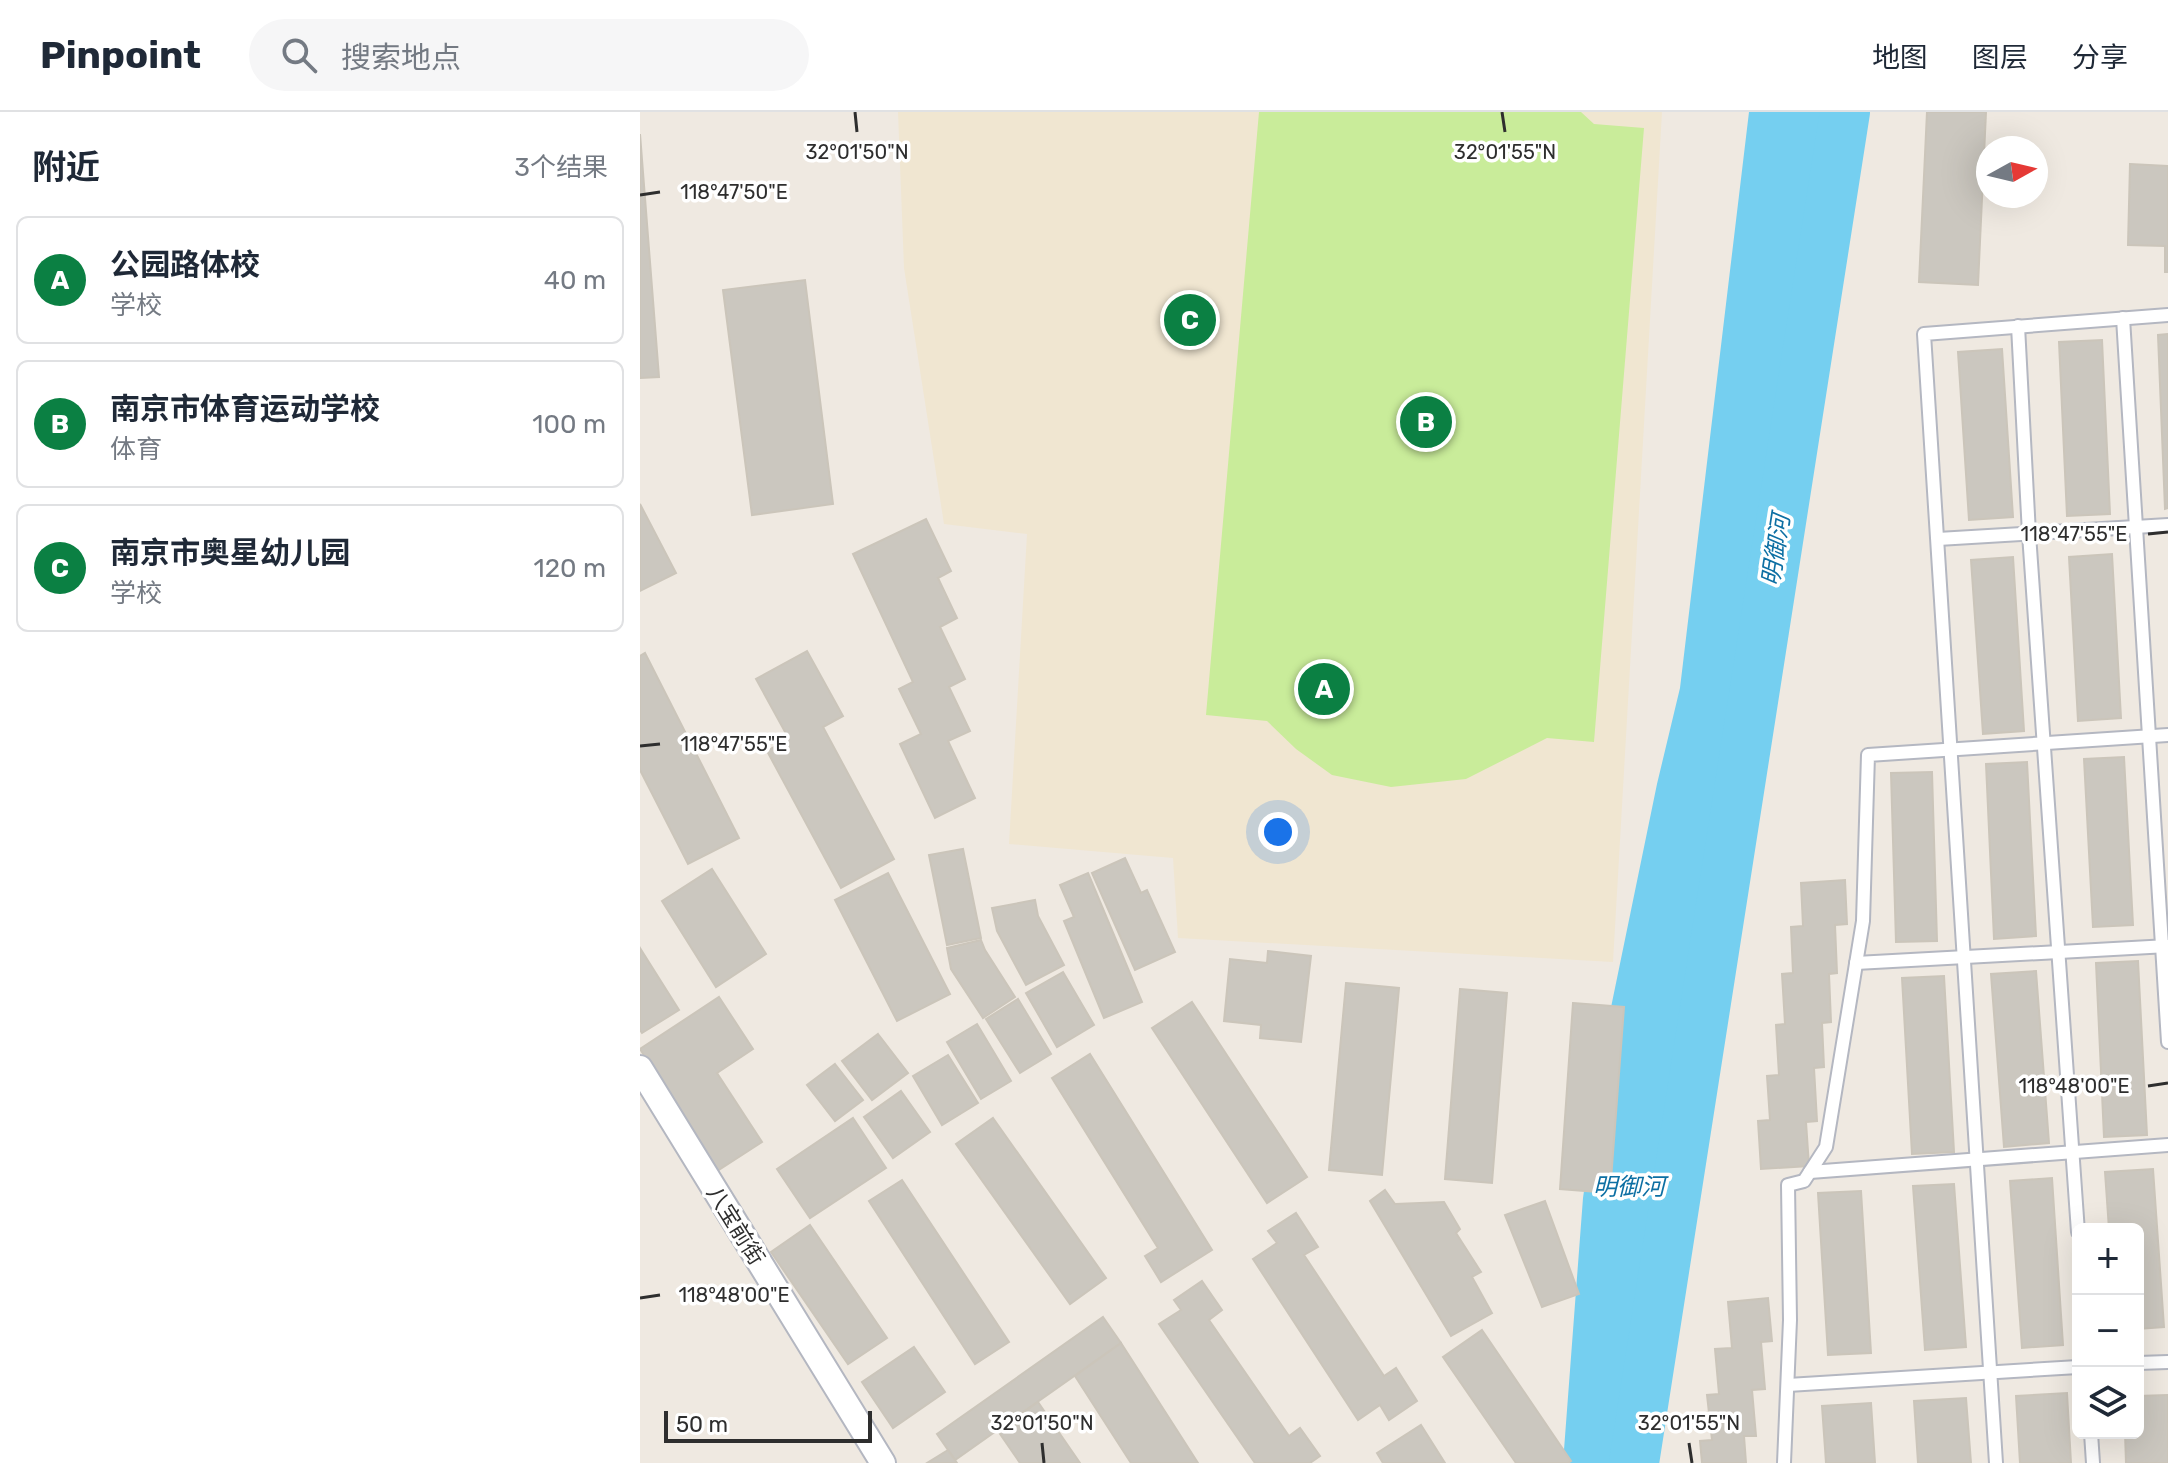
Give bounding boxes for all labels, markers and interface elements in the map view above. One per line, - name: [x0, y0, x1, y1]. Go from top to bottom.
- search box: [249, 19, 809, 91]
- text: Pinpoint: [40, 32, 201, 78]
- icon: search: [277, 33, 321, 77]
- text: 搜索地点: [341, 40, 461, 76]
- text: 地图: [1872, 41, 1928, 74]
- text: 图层: [1972, 41, 2028, 74]
- text: 分享: [2072, 41, 2128, 74]
- north arrow: [1976, 136, 2048, 208]
- text: 32°01'50"N: [805, 140, 909, 164]
- text: 32°01'55"N: [1454, 140, 1556, 164]
- text: 附近: [32, 147, 100, 188]
- text: 3个结果: [514, 152, 608, 183]
- text: 118°47'50"E: [680, 180, 788, 204]
- text: 公园路体校: [110, 247, 260, 283]
- text: A: [51, 265, 69, 296]
- text: 40 m: [544, 265, 606, 296]
- text: 学校: [110, 290, 162, 321]
- pin: C: [1164, 290, 1216, 350]
- text: 南京市体育运动学校: [110, 391, 380, 427]
- pin: B: [1400, 392, 1452, 452]
- text: B: [51, 409, 69, 440]
- text: 100 m: [532, 409, 606, 440]
- text: 体育: [110, 434, 162, 465]
- water label: 明御河: [1757, 508, 1796, 588]
- text: 118°47'55"E: [2021, 522, 2127, 546]
- text: 南京市奥星幼儿园: [110, 535, 350, 571]
- text: C: [51, 553, 69, 584]
- text: 120 m: [534, 553, 606, 584]
- text: 学校: [110, 578, 162, 609]
- pin: A: [1298, 659, 1350, 719]
- text: 118°47'55"E: [681, 732, 787, 756]
- your location: [1258, 812, 1298, 852]
- text: 118°48'00"E: [2018, 1074, 2130, 1098]
- water label: 明御河: [1593, 1173, 1669, 1201]
- street label: 八宝前街: [701, 1181, 770, 1270]
- map controls: [2072, 1223, 2144, 1439]
- button: +: [2072, 1223, 2144, 1295]
- text: 118°48'00"E: [678, 1283, 790, 1307]
- button: −: [2072, 1295, 2144, 1367]
- button: layers: [2072, 1367, 2144, 1439]
- scale bar: [664, 1407, 872, 1443]
- text: 50 m: [676, 1411, 728, 1438]
- text: 32°01'50"N: [990, 1411, 1094, 1435]
- text: 32°01'55"N: [1638, 1411, 1740, 1435]

